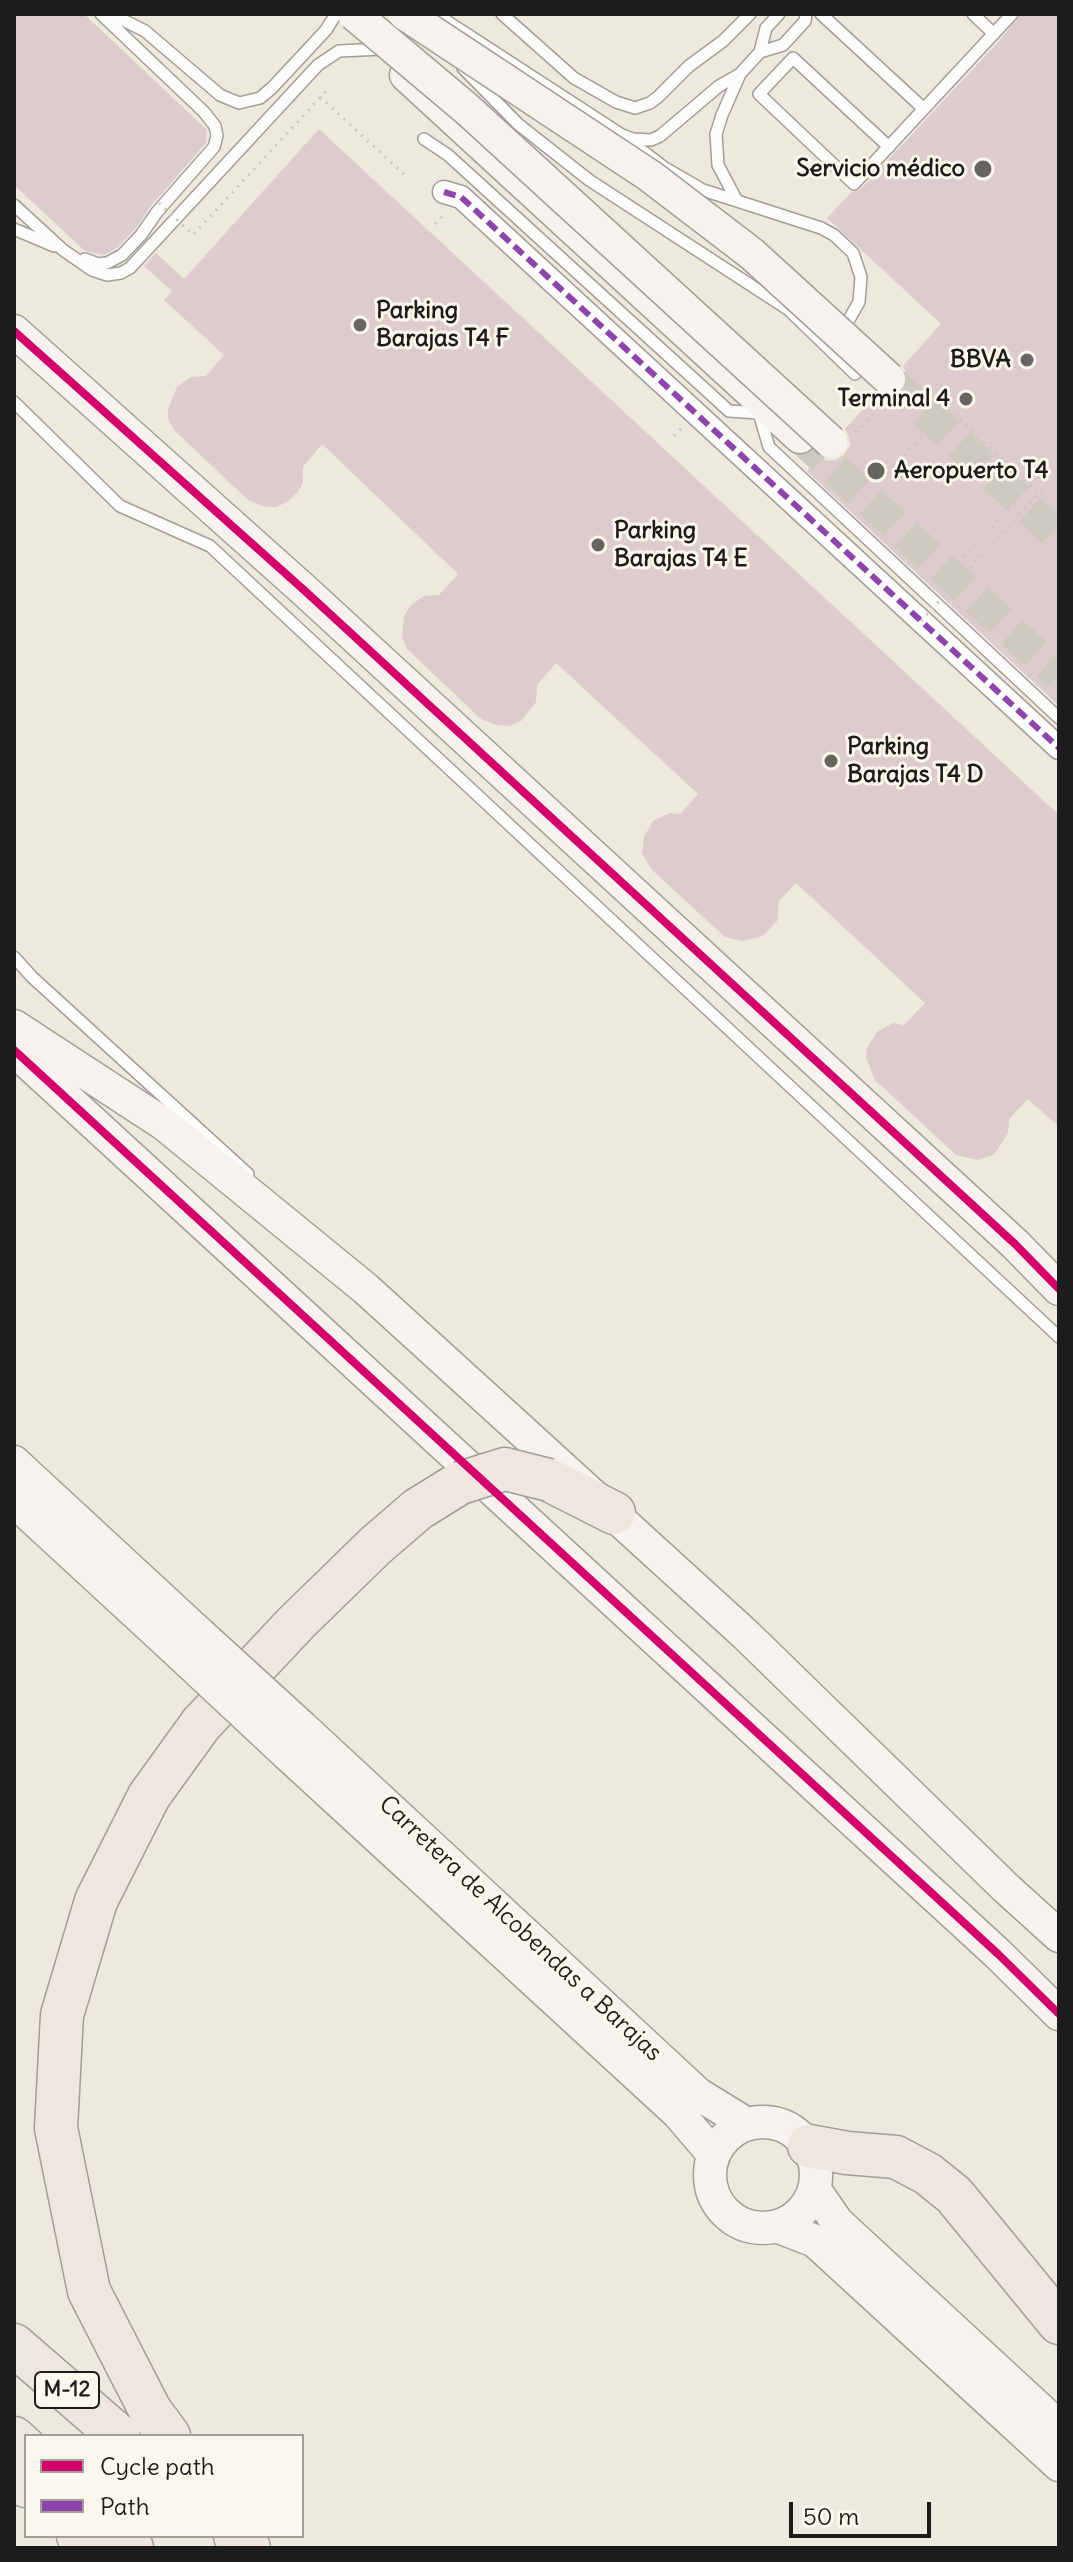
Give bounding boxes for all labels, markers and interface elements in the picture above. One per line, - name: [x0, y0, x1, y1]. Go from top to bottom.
- place label: Servicio médico: [796, 155, 965, 183]
- marker: Servicio médico: [972, 158, 994, 180]
- place label: Parking Barajas T4 F: [376, 297, 509, 353]
- marker: Parking Barajas T4 F: [351, 316, 369, 334]
- place label: BBVA: [950, 346, 1011, 374]
- marker: BBVA: [1018, 351, 1036, 369]
- place label: Terminal 4: [837, 385, 950, 413]
- marker: Terminal 4: [957, 390, 975, 408]
- place label: Aeropuerto T4: [894, 457, 1049, 485]
- marker: Aeropuerto T4: [865, 460, 887, 482]
- place label: Parking Barajas T4 E: [614, 517, 748, 573]
- marker: Parking Barajas T4 E: [589, 536, 607, 554]
- place label: Parking Barajas T4 D: [847, 733, 984, 789]
- marker: Parking Barajas T4 D: [822, 752, 840, 770]
- street label: Carretera de Alcobendas a Barajas: [373, 1790, 667, 2068]
- road number: M-12: [35, 2372, 99, 2408]
- legend: [24, 2434, 304, 2538]
- text: Cycle path: [100, 2451, 215, 2481]
- scale bar: [793, 2486, 935, 2536]
- text: Path: [100, 2491, 150, 2521]
- text: 50 m: [803, 2501, 859, 2531]

